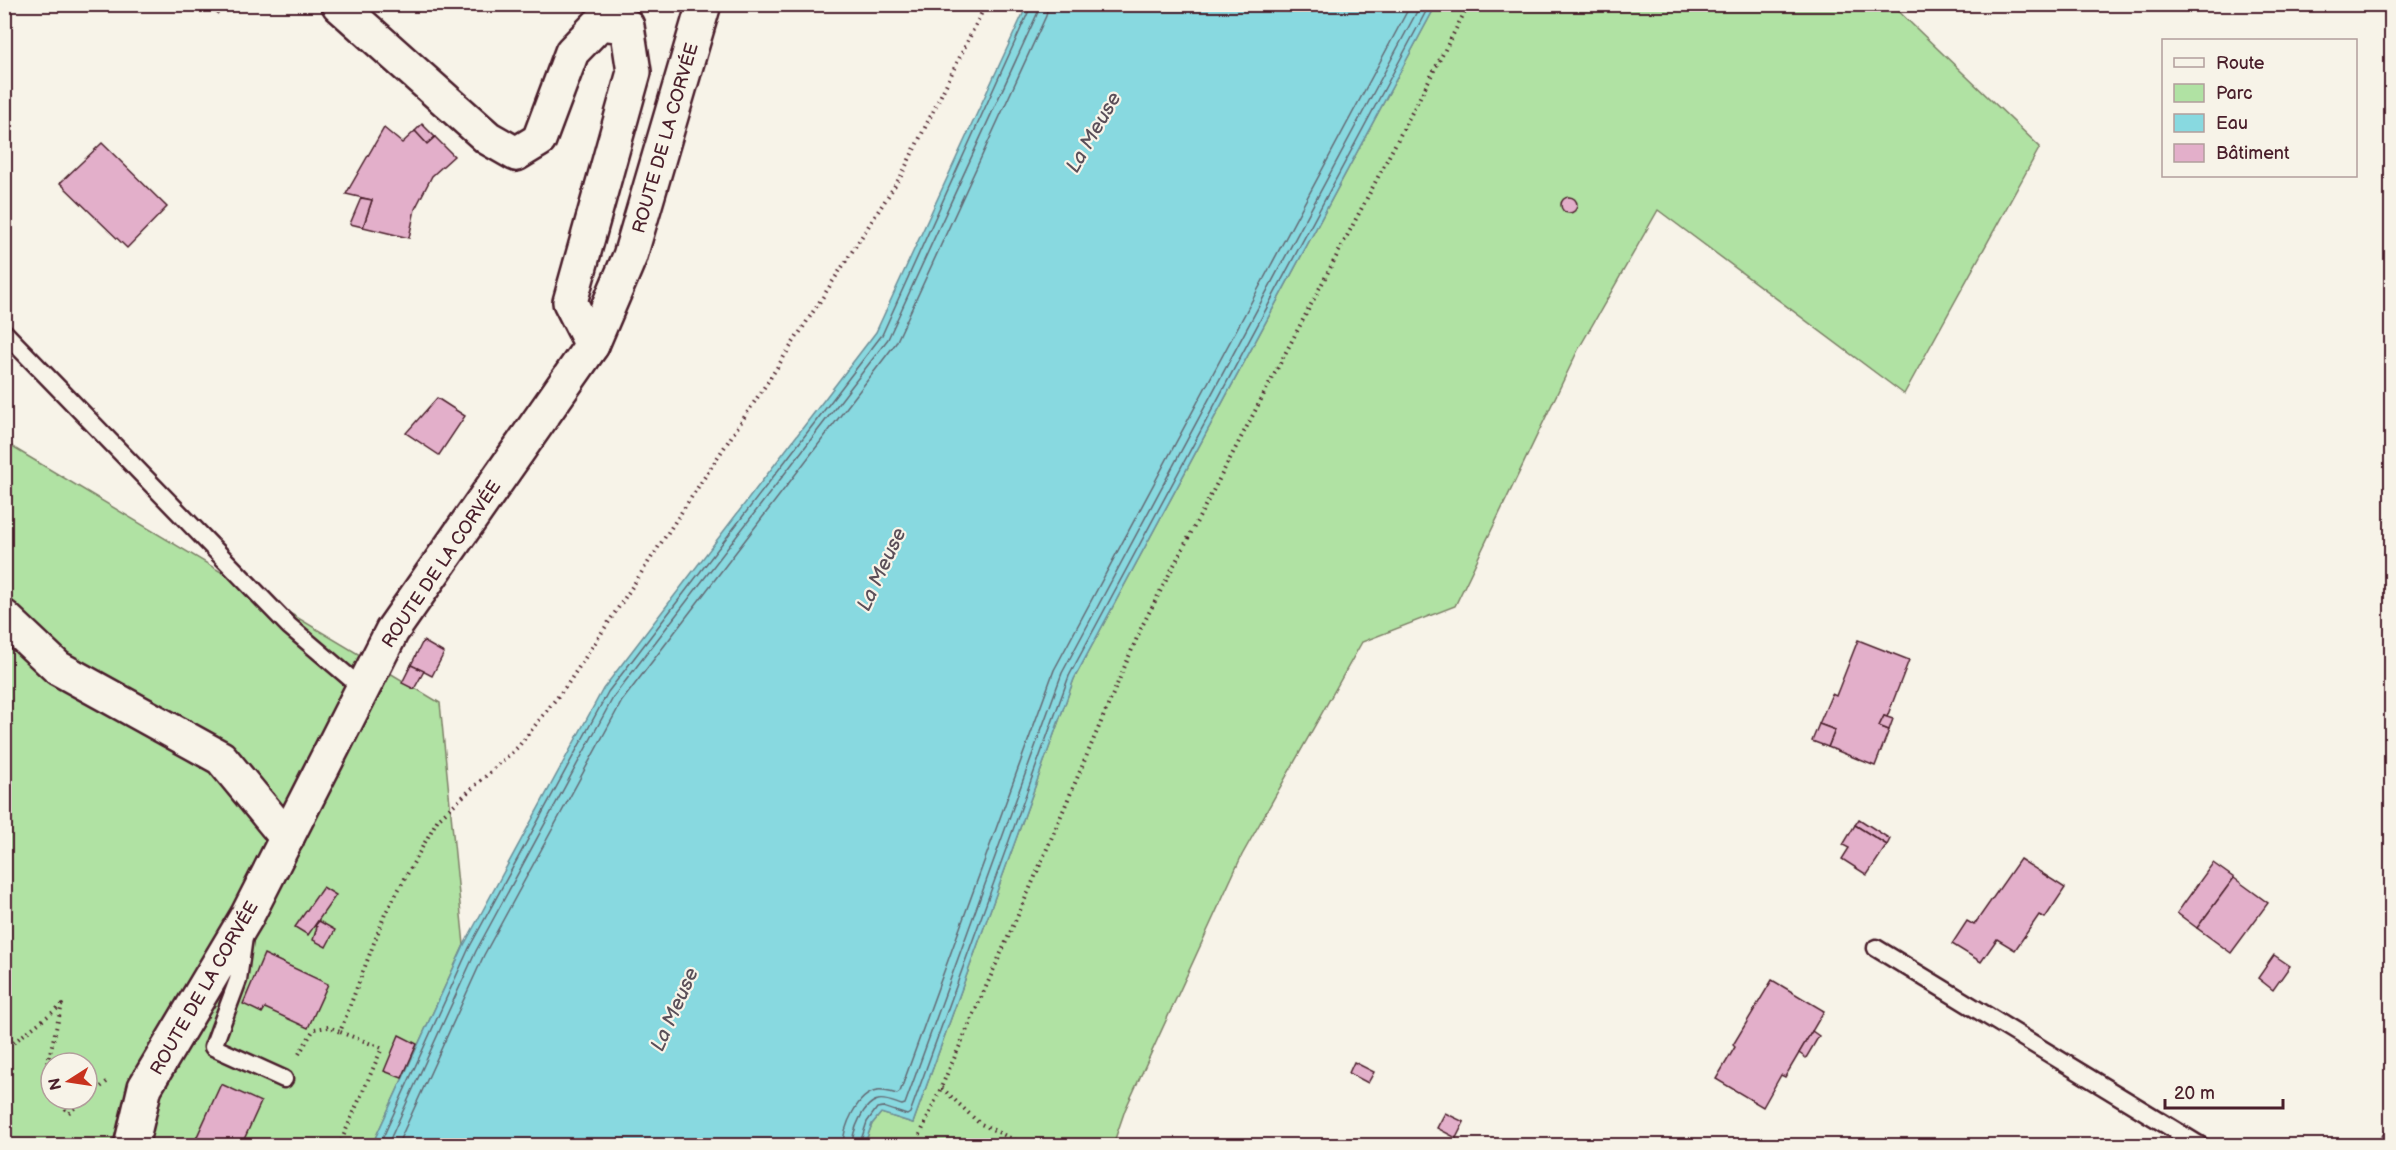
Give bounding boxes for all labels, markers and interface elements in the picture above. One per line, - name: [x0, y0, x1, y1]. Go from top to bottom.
- legend: [2162, 39, 2357, 177]
- street label: ROUTE DE LA CORVÉE: [626, 40, 703, 236]
- text: Route: [2216, 53, 2265, 74]
- text: Parc: [2216, 83, 2253, 104]
- water label: La Meuse: [1061, 88, 1127, 177]
- text: Eau: [2216, 113, 2248, 134]
- text: Bâtiment: [2216, 143, 2290, 164]
- street label: ROUTE DE LA CORVÉE: [376, 476, 505, 652]
- water label: La Meuse: [852, 524, 912, 615]
- street label: ROUTE DE LA CORVÉE: [144, 897, 263, 1079]
- water label: La Meuse: [646, 964, 704, 1055]
- north arrow: [39, 1051, 99, 1111]
- scale bar: [2165, 1072, 2284, 1110]
- text: N: [45, 1076, 66, 1092]
- text: 20 m: [2174, 1083, 2215, 1104]

